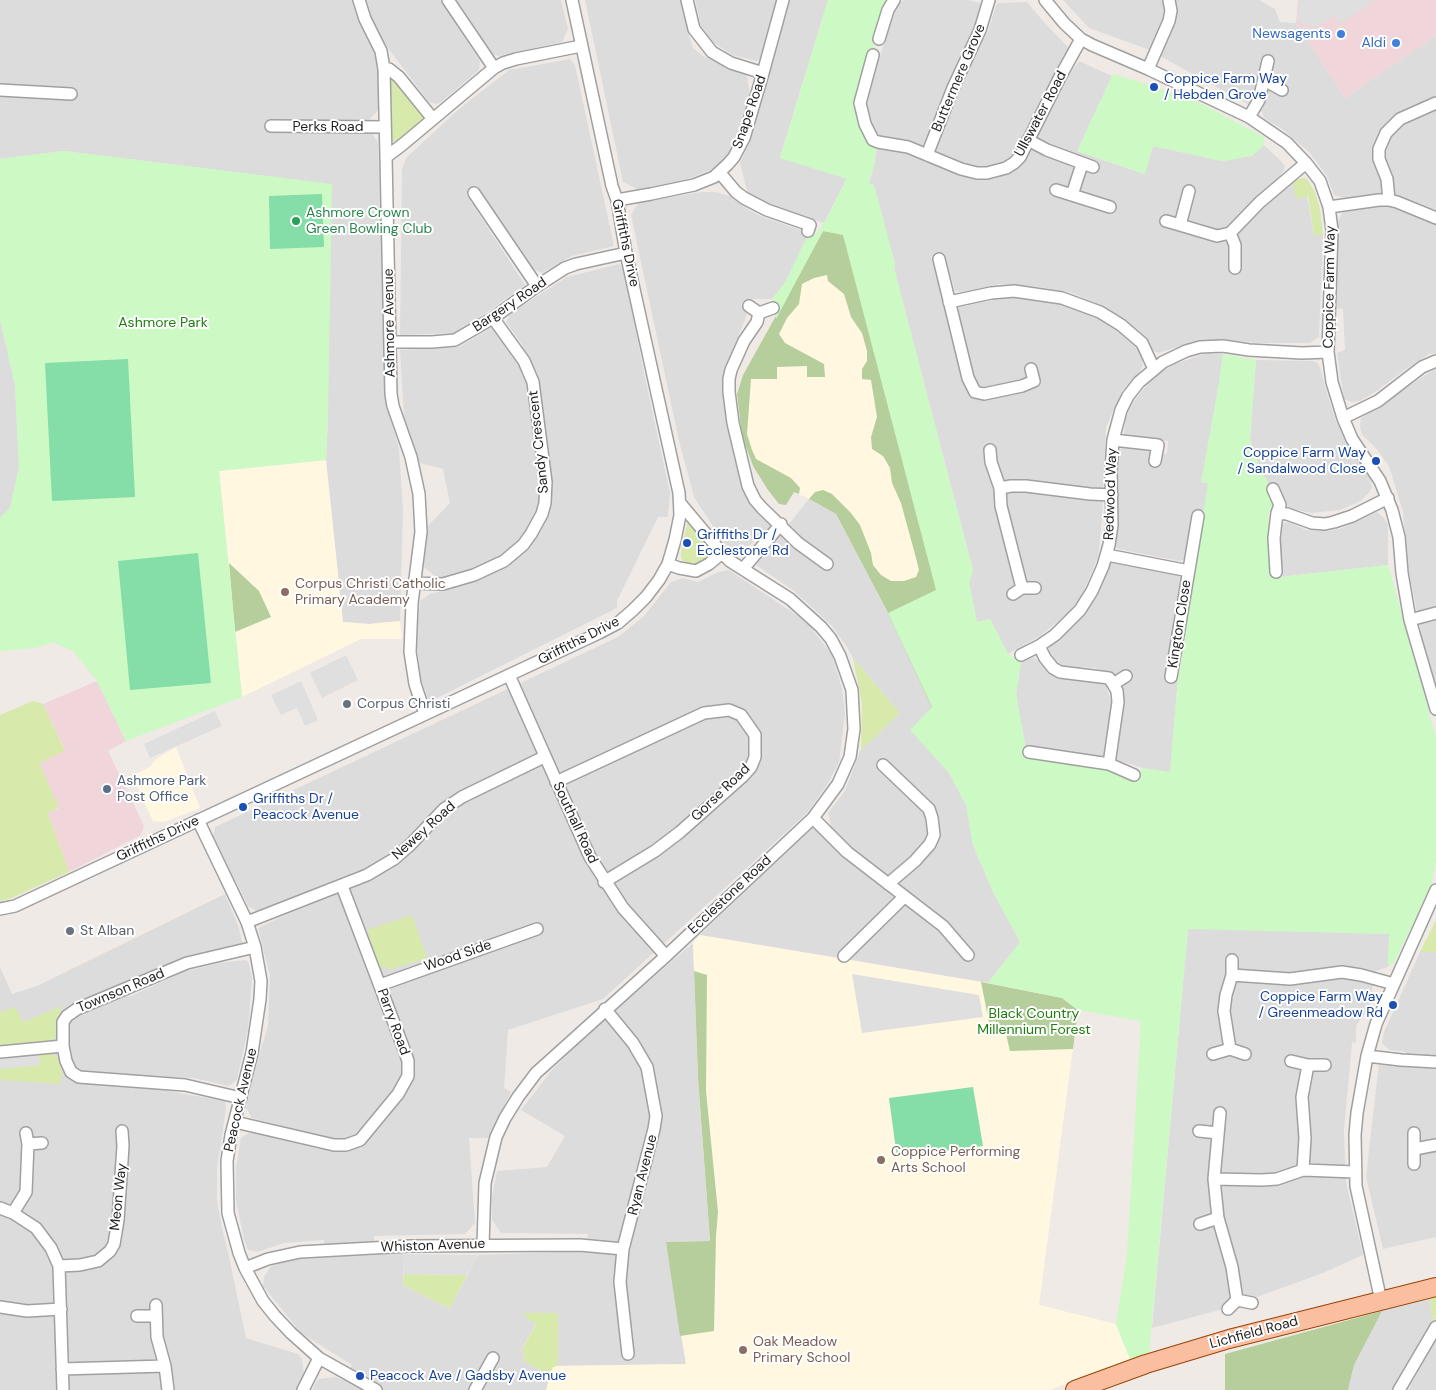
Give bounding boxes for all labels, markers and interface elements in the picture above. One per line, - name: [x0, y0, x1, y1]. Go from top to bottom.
- street label: Buttermere Grove: [929, 21, 989, 135]
- place label: Newsagents: [1252, 26, 1331, 42]
- marker: Newsagents: [1335, 28, 1347, 40]
- place label: Aldi: [1361, 35, 1386, 51]
- marker: Aldi: [1390, 37, 1402, 49]
- street label: Ullswater Road: [1011, 68, 1071, 160]
- place label: Coppice Farm Way / Hebden Grove: [1164, 71, 1287, 104]
- street label: Snape Road: [730, 73, 770, 151]
- marker: Coppice Farm Way / Hebden Grove: [1148, 81, 1160, 93]
- street label: Perks Road: [293, 119, 363, 135]
- street label: Griffiths Drive: [608, 198, 642, 288]
- place label: Ashmore Crown Green Bowling Club: [306, 205, 432, 238]
- marker: Ashmore Crown Green Bowling Club: [290, 215, 302, 227]
- street label: Coppice Farm Way: [1321, 225, 1339, 349]
- street label: Ashmore Avenue: [381, 268, 399, 378]
- street label: Bargery Road: [470, 274, 550, 336]
- park label: Ashmore Park: [118, 315, 208, 331]
- street label: Sandy Crescent: [525, 390, 553, 494]
- place label: Coppice Farm Way / Sandalwood Close: [1238, 445, 1366, 478]
- street label: Redwood Way: [1101, 448, 1121, 540]
- marker: Coppice Farm Way / Sandalwood Close: [1370, 455, 1382, 467]
- place label: Griffiths Dr / Ecclestone Rd: [697, 527, 789, 560]
- marker: Griffiths Dr / Ecclestone Rd: [681, 537, 693, 549]
- place label: Corpus Christi Catholic Primary Academy: [295, 576, 446, 608]
- street label: Kington Close: [1165, 579, 1195, 669]
- marker: Corpus Christi Catholic Primary Academy: [279, 586, 291, 598]
- street label: Griffiths Drive: [535, 613, 623, 669]
- place label: Corpus Christi: [357, 696, 450, 712]
- marker: Corpus Christi: [341, 698, 353, 710]
- street label: Gorse Road: [688, 761, 754, 825]
- place label: Ashmore Park Post Office: [117, 773, 206, 806]
- street label: Southall Road: [549, 780, 601, 866]
- marker: Ashmore Park Post Office: [101, 783, 113, 795]
- place label: Griffiths Dr / Peacock Avenue: [253, 791, 359, 824]
- street label: Newey Road: [389, 798, 459, 864]
- marker: Griffiths Dr / Peacock Avenue: [237, 801, 249, 813]
- street label: Griffiths Drive: [114, 813, 202, 865]
- street label: Ecclestone Road: [685, 852, 775, 938]
- place label: St Alban: [80, 923, 134, 939]
- marker: St Alban: [64, 925, 76, 937]
- street label: Wood Side: [422, 937, 494, 975]
- street label: Townson Road: [75, 965, 167, 1017]
- street label: Parry Road: [373, 986, 413, 1058]
- place label: Coppice Farm Way / Greenmeadow Rd: [1258, 989, 1383, 1022]
- marker: Coppice Farm Way / Greenmeadow Rd: [1387, 999, 1399, 1011]
- park label: Black Country Millennium Forest: [977, 1006, 1091, 1038]
- street label: Peacock Avenue: [221, 1046, 261, 1154]
- street label: Ryan Avenue: [625, 1133, 661, 1217]
- place label: Coppice Performing Arts School: [891, 1144, 1020, 1176]
- marker: Coppice Performing Arts School: [875, 1154, 887, 1166]
- street label: Meon Way: [107, 1162, 131, 1232]
- street label: Whiston Avenue: [380, 1236, 486, 1256]
- street label: Lichfield Road: [1208, 1313, 1300, 1353]
- place label: Oak Meadow Primary School: [753, 1334, 850, 1366]
- marker: Oak Meadow Primary School: [737, 1344, 749, 1356]
- place label: Peacock Ave / Gadsby Avenue: [370, 1368, 566, 1384]
- marker: Peacock Ave / Gadsby Avenue: [354, 1370, 366, 1382]

